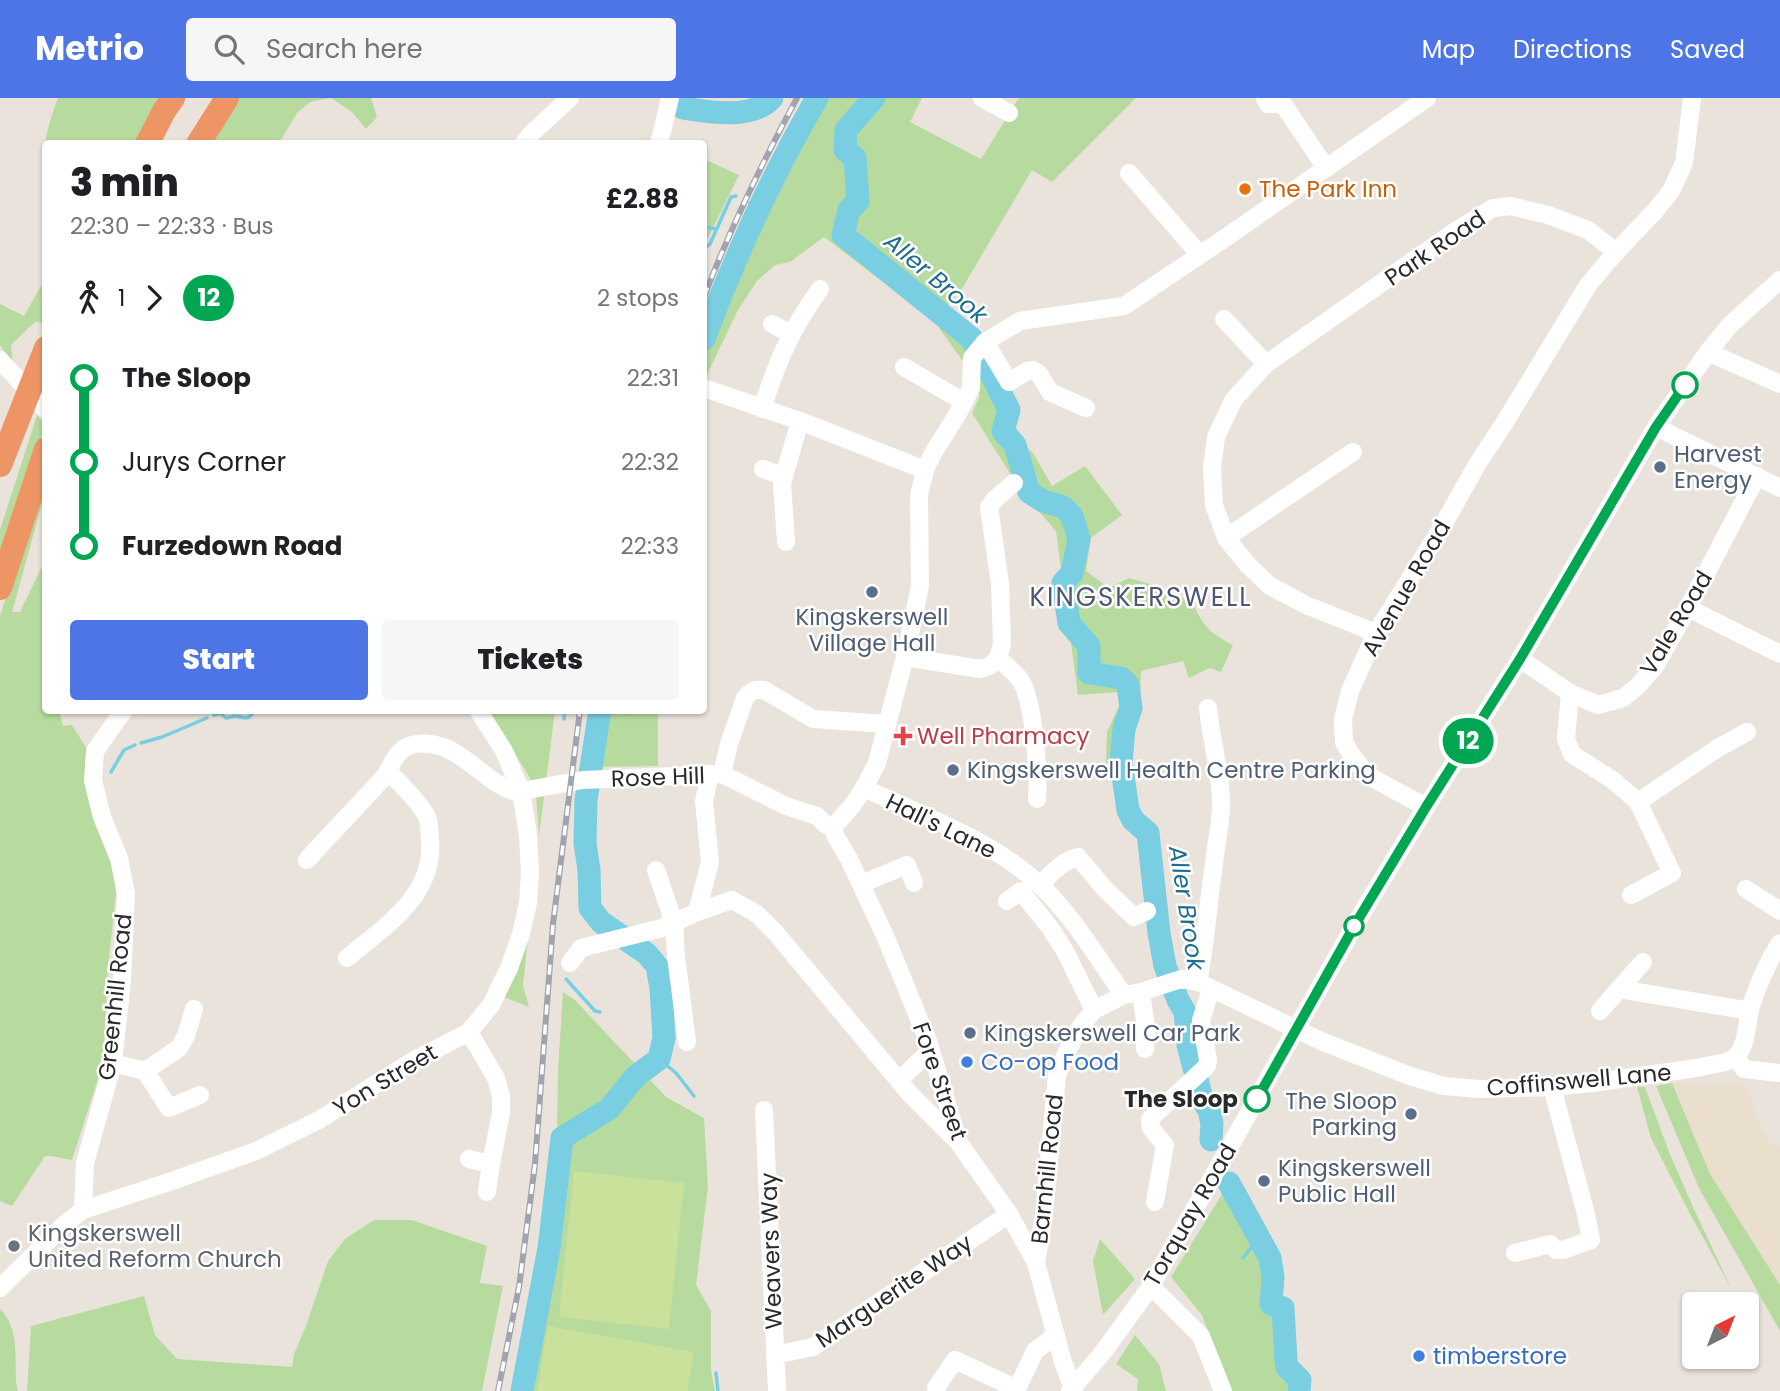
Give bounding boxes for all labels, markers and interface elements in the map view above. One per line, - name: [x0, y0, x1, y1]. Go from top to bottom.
- search box: [186, 18, 676, 81]
- text: Metrio: [35, 25, 144, 72]
- icon: search: [210, 30, 248, 68]
- text: Search here: [266, 31, 423, 67]
- text: Map: [1422, 33, 1475, 66]
- text: Directions: [1513, 33, 1632, 66]
- text: Saved: [1670, 33, 1745, 66]
- text: 3 min: [70, 156, 179, 209]
- place label: The Park Inn: [1259, 173, 1397, 205]
- text: £2.88: [606, 181, 679, 217]
- marker: The Park Inn: [1237, 181, 1253, 197]
- street label: Park Road: [1378, 203, 1492, 293]
- text: 22:30 – 22:33 · Bus: [70, 210, 274, 242]
- water label: Aller Brook: [876, 224, 996, 332]
- icon: walk: [70, 279, 108, 317]
- icon: forward: [135, 279, 173, 317]
- text: 12: [197, 281, 220, 314]
- text: 1: [118, 282, 125, 314]
- text: 2 stops: [597, 282, 679, 314]
- text: The Sloop: [122, 360, 251, 396]
- text: 22:31: [627, 362, 679, 394]
- unlabelled marker: [1672, 372, 1698, 398]
- place label: Harvest Energy: [1674, 438, 1762, 496]
- text: Jurys Corner: [122, 444, 286, 480]
- text: 22:32: [621, 446, 679, 478]
- marker: Harvest Energy: [1652, 459, 1668, 475]
- street label: Avenue Road: [1354, 514, 1458, 662]
- text: Furzedown Road: [122, 528, 342, 564]
- text: 22:33: [621, 530, 679, 562]
- street label: Vale Road: [1632, 565, 1720, 681]
- district label: KINGSKERSWELL: [1030, 579, 1252, 615]
- marker: Kingskerswell Village Hall: [864, 584, 880, 600]
- place label: Kingskerswell Village Hall: [796, 601, 948, 659]
- button: Start: [70, 620, 368, 700]
- button: Tickets: [382, 620, 679, 700]
- line badge: 12: [1436, 718, 1500, 764]
- place label: Well Pharmacy: [917, 720, 1090, 752]
- text: 12: [1457, 724, 1479, 757]
- marker: Well Pharmacy: [895, 728, 911, 744]
- place label: Kingskerswell Health Centre Parking: [967, 754, 1376, 786]
- street label: Rose Hill: [610, 759, 706, 795]
- marker: Kingskerswell Health Centre Parking: [945, 762, 961, 778]
- street label: Hall's Lane: [880, 786, 1002, 866]
- water label: Aller Brook: [1161, 842, 1213, 974]
- street label: Greenhill Road: [90, 912, 140, 1082]
- unlabelled marker: [1344, 916, 1364, 936]
- place label: Kingskerswell Car Park: [984, 1017, 1240, 1049]
- street label: Fore Street: [905, 1018, 975, 1144]
- marker: Kingskerswell Car Park: [962, 1025, 978, 1041]
- street label: Yon Street: [327, 1036, 443, 1124]
- place label: Co-op Food: [981, 1046, 1119, 1078]
- marker: Co-op Food: [959, 1054, 975, 1070]
- street label: Coffinswell Lane: [1485, 1056, 1673, 1104]
- place label: The Sloop: [1124, 1083, 1238, 1115]
- place label: The Sloop Parking: [1285, 1085, 1397, 1143]
- marker: The Sloop: [1244, 1086, 1270, 1112]
- street label: Barnhill Road: [1023, 1092, 1071, 1246]
- marker: The Sloop Parking: [1403, 1106, 1419, 1122]
- street label: Torquay Road: [1136, 1138, 1244, 1292]
- place label: Kingskerswell Public Hall: [1278, 1152, 1431, 1210]
- street label: Weavers Way: [752, 1172, 790, 1330]
- marker: Kingskerswell Public Hall: [1256, 1173, 1272, 1189]
- place label: Kingskerswell United Reform Church: [28, 1217, 282, 1275]
- street label: Marguerite Way: [809, 1227, 979, 1355]
- marker: Kingskerswell United Reform Church: [6, 1238, 22, 1254]
- north arrow: [1682, 1292, 1759, 1368]
- map controls: [1682, 1292, 1759, 1369]
- place label: timberstore: [1433, 1340, 1567, 1372]
- marker: timberstore: [1411, 1348, 1427, 1364]

